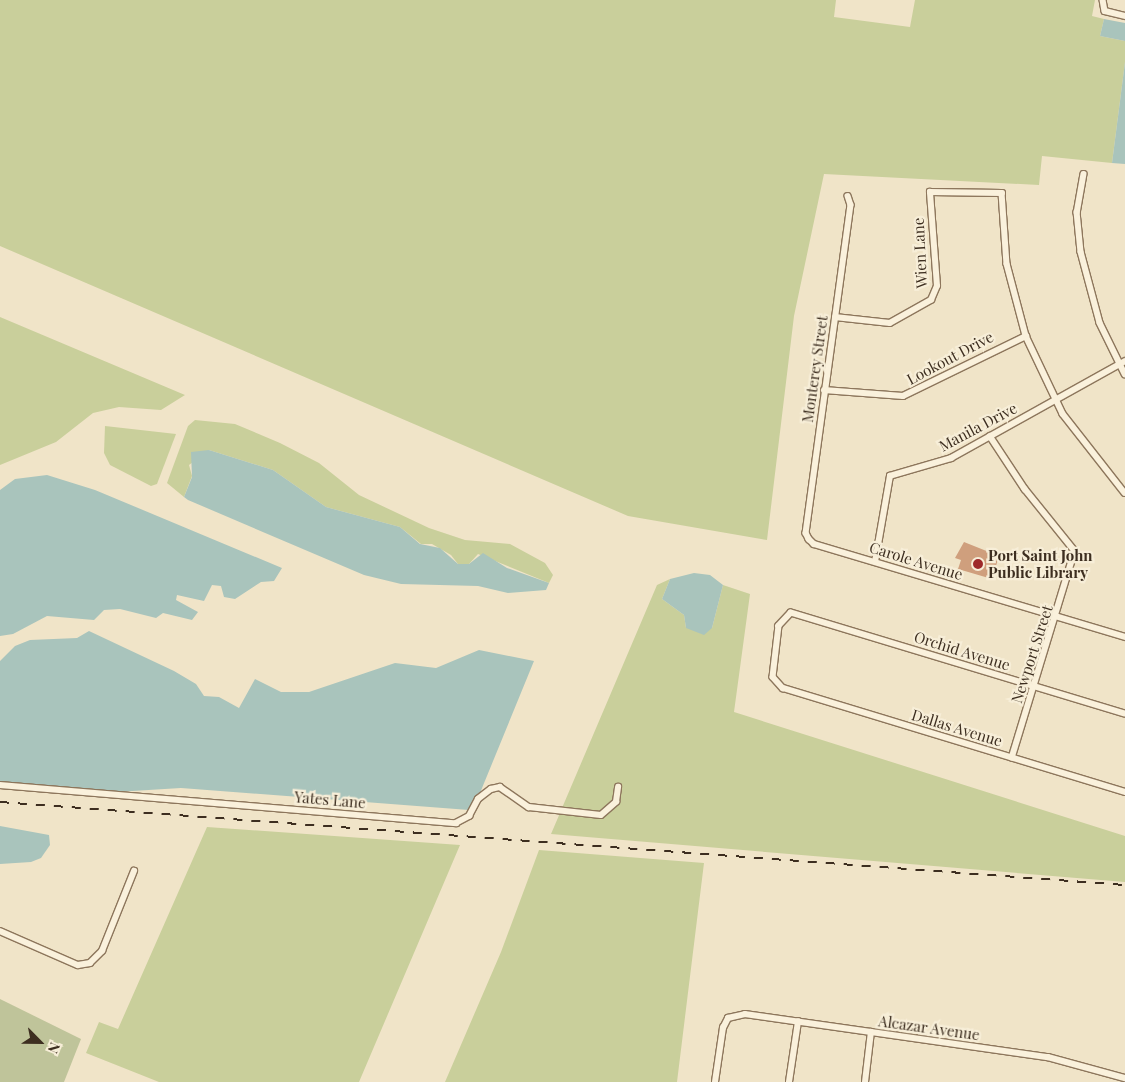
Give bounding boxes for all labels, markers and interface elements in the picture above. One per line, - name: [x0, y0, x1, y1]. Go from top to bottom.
- street label: Wien Lane: [909, 217, 931, 289]
- street label: Monterey Street: [799, 314, 831, 424]
- street label: Lookout Drive: [904, 328, 996, 388]
- street label: Manila Drive: [936, 399, 1020, 455]
- street label: Carole Avenue: [867, 538, 965, 584]
- place label: Port Saint John Public Library: [988, 546, 1093, 581]
- marker: Port Saint John Public Library: [972, 558, 984, 570]
- street label: Newport Street: [1008, 603, 1056, 705]
- street label: Orchid Avenue: [912, 628, 1012, 674]
- street label: Dallas Avenue: [909, 706, 1005, 750]
- street label: Yates Lane: [294, 788, 366, 812]
- street label: Alcazar Avenue: [877, 1012, 981, 1044]
- north arrow: [15, 1017, 65, 1067]
- text: N: [44, 1040, 65, 1056]

